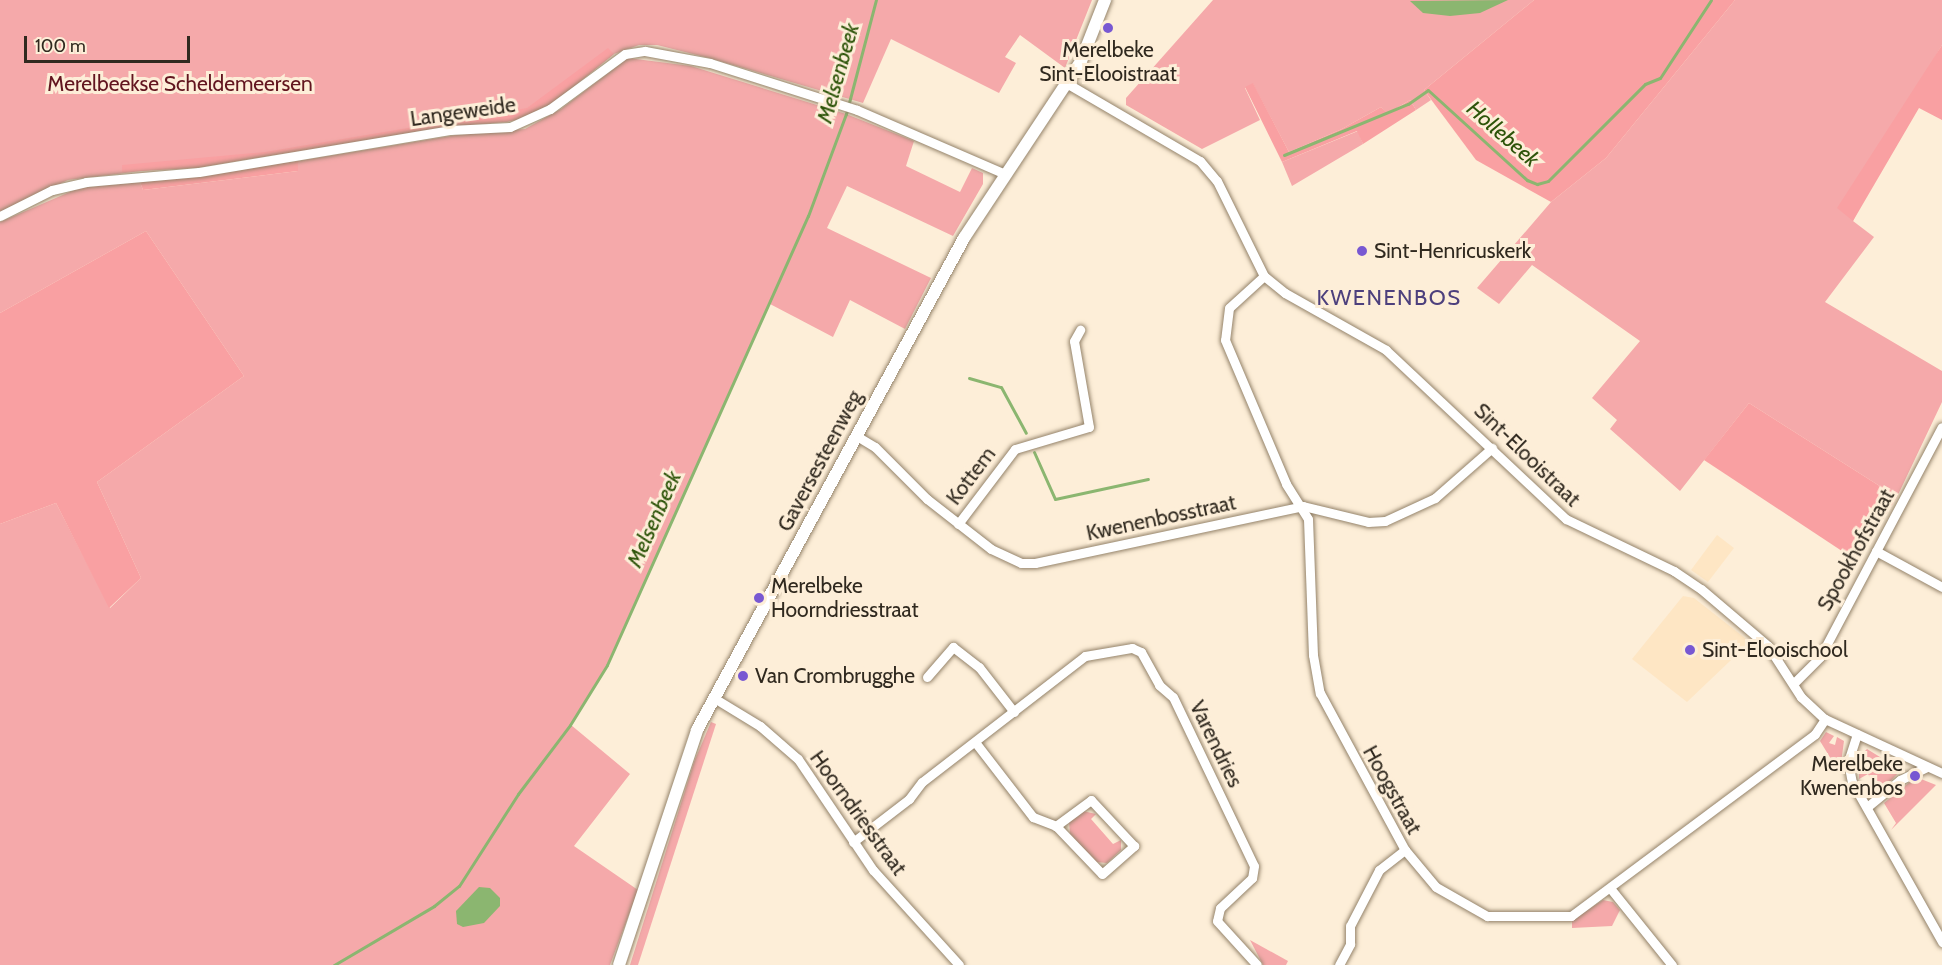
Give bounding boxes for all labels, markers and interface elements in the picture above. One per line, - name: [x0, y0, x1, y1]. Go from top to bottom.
- water label: Melsenbeek: [811, 20, 865, 126]
- marker: Merelbeke Sint-Elooistraat: [1101, 21, 1115, 35]
- scale bar: [27, 24, 194, 62]
- text: 100 m: [35, 35, 86, 57]
- place label: Merelbeke Sint-Elooistraat: [1039, 37, 1177, 87]
- park label: Merelbeekse Scheldemeersen: [47, 71, 313, 97]
- street label: Langeweide: [409, 92, 517, 132]
- water label: Hollebeek: [1461, 95, 1545, 173]
- place label: Sint-Henricuskerk: [1374, 238, 1531, 264]
- marker: Sint-Henricuskerk: [1355, 244, 1369, 258]
- district label: KWENENBOS: [1316, 285, 1462, 311]
- street label: Gaversesteenweg: [772, 386, 868, 536]
- street label: Sint-Elooistraat: [1469, 398, 1585, 512]
- street label: Kottem: [941, 442, 1001, 510]
- water label: Melsenbeek: [621, 467, 687, 571]
- street label: Spookhofstraat: [1812, 485, 1900, 615]
- street label: Kwenenbosstraat: [1084, 490, 1238, 546]
- place label: Merelbeke Hoorndriesstraat: [771, 573, 918, 623]
- marker: Merelbeke Hoorndriesstraat: [752, 591, 766, 605]
- place label: Sint-Elooischool: [1702, 637, 1848, 663]
- marker: Sint-Elooischool: [1683, 643, 1697, 657]
- place label: Van Crombrugghe: [755, 663, 915, 689]
- marker: Van Crombrugghe: [736, 669, 750, 683]
- street label: Varendries: [1184, 697, 1248, 791]
- street label: Hoogstraat: [1357, 741, 1427, 839]
- street label: Hoorndriesstraat: [804, 746, 912, 880]
- place label: Merelbeke Kwenenbos: [1800, 751, 1903, 801]
- marker: Merelbeke Kwenenbos: [1908, 769, 1922, 783]

